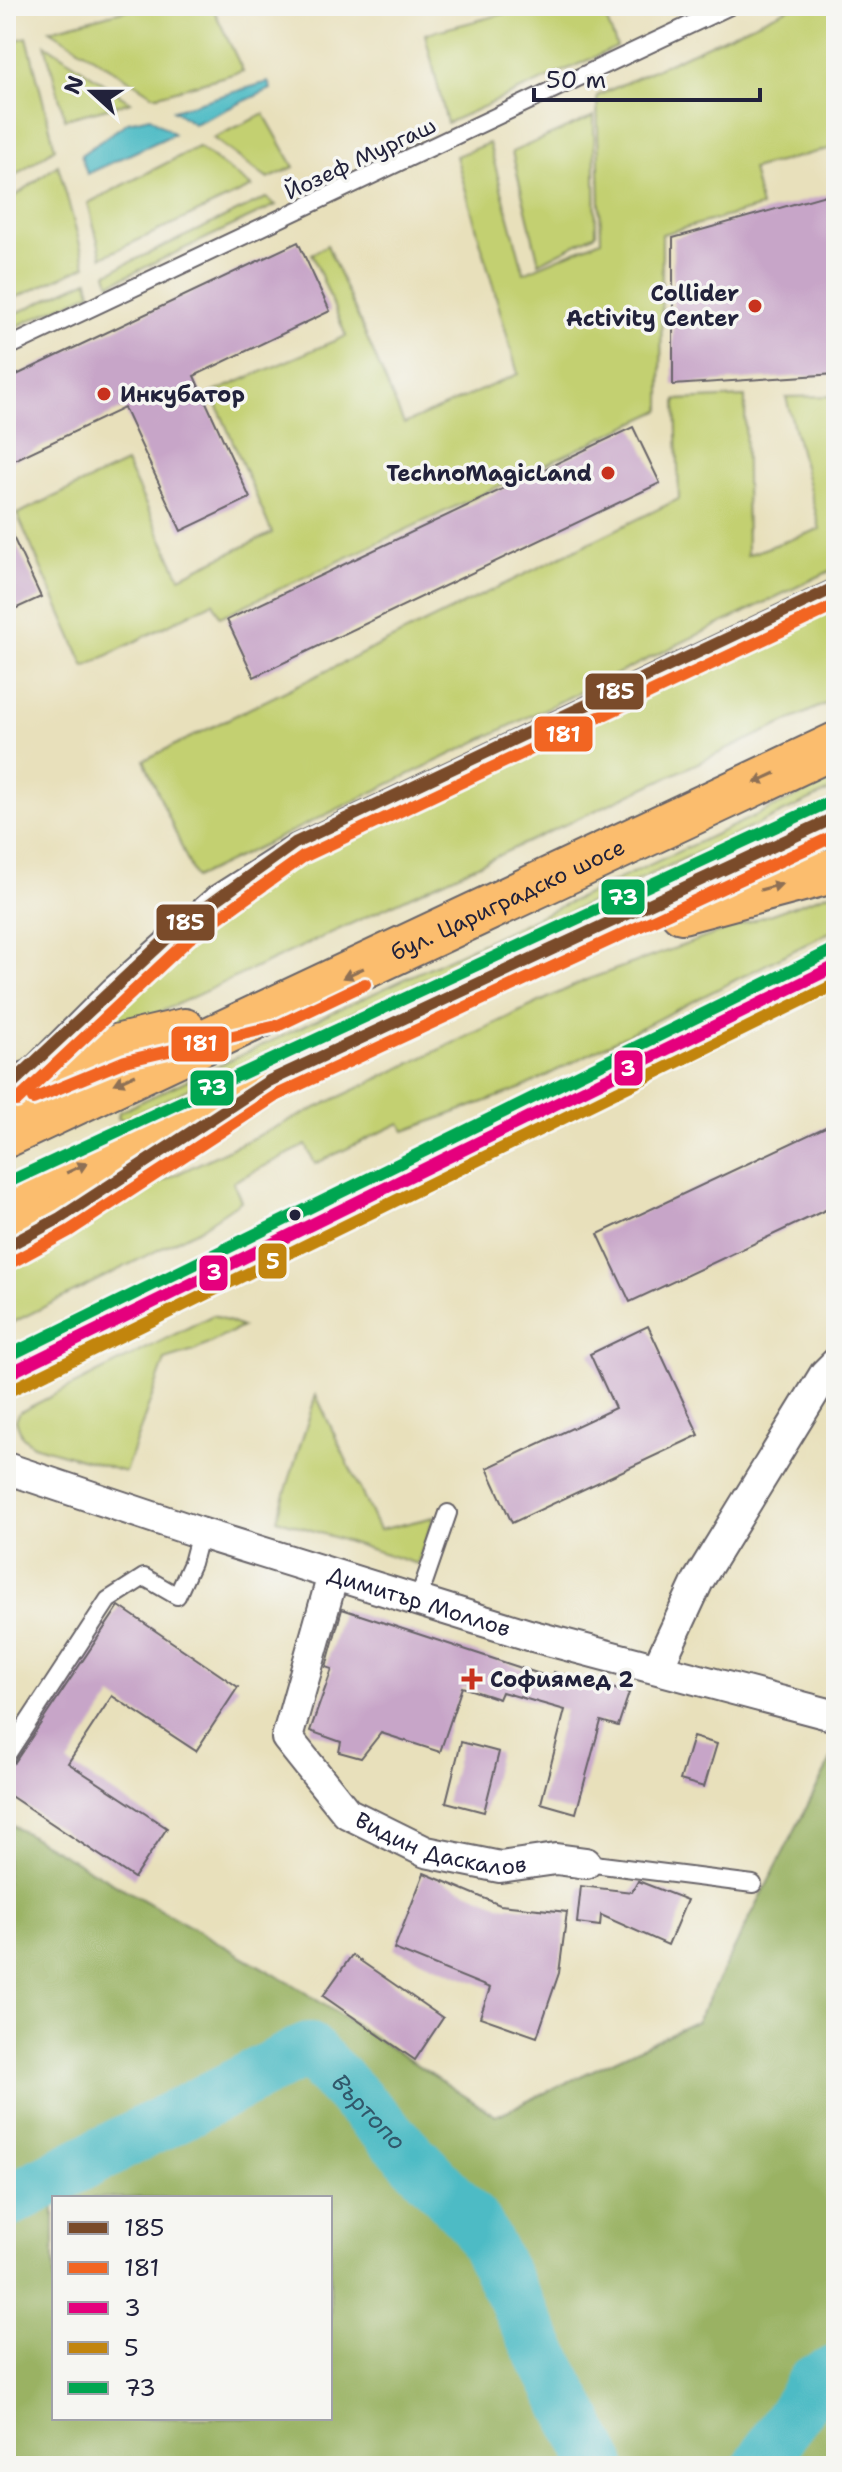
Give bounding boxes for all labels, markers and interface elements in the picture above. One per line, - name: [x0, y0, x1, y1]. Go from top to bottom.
- north arrow: [52, 52, 132, 132]
- scale bar: [534, 52, 760, 102]
- text: 50 m: [546, 64, 606, 96]
- text: N: [57, 72, 90, 98]
- street label: Йозеф Мургаш: [280, 111, 441, 206]
- place label: Collider Activity Center: [566, 279, 739, 333]
- marker: Collider Activity Center: [746, 297, 764, 315]
- place label: Инкубатор: [120, 380, 245, 409]
- marker: Инкубатор: [95, 385, 113, 403]
- place label: TechnoMagicLand: [386, 459, 592, 488]
- marker: TechnoMagicLand: [599, 464, 617, 482]
- line badge: 185: [584, 672, 645, 711]
- text: 185: [595, 677, 635, 706]
- line badge: 181: [533, 715, 594, 753]
- text: 181: [546, 720, 580, 749]
- one-way arrow: [754, 771, 777, 785]
- street label: бул. Цариградско шосе: [386, 832, 629, 967]
- line badge: 73: [600, 878, 646, 916]
- one-way arrow: [758, 881, 783, 893]
- text: 73: [608, 883, 638, 912]
- line badge: 185: [155, 903, 216, 942]
- text: 185: [165, 908, 205, 937]
- one-way arrow: [341, 966, 365, 980]
- line badge: 181: [170, 1025, 230, 1063]
- text: 181: [183, 1029, 217, 1058]
- line badge: 3: [613, 1049, 644, 1087]
- text: 3: [620, 1054, 636, 1083]
- line badge: 73: [189, 1069, 235, 1107]
- one-way arrow: [114, 1072, 137, 1086]
- text: 73: [197, 1073, 227, 1102]
- one-way arrow: [65, 1162, 89, 1175]
- unlabelled marker: [287, 1207, 303, 1223]
- line badge: 5: [257, 1242, 288, 1280]
- text: 5: [266, 1247, 280, 1276]
- line badge: 3: [198, 1254, 229, 1292]
- text: 3: [206, 1258, 222, 1287]
- street label: Димитър Моллов: [324, 1559, 514, 1643]
- place label: Софиямед 2: [490, 1665, 634, 1694]
- marker: Софиямед 2: [461, 1668, 483, 1690]
- street label: Видин Даскалов: [350, 1805, 528, 1882]
- water label: Въртопо: [324, 2067, 413, 2157]
- legend: [52, 2196, 332, 2420]
- text: 185: [124, 2212, 165, 2244]
- text: 181: [124, 2252, 160, 2284]
- text: 3: [124, 2292, 141, 2324]
- text: 5: [124, 2332, 139, 2364]
- text: 73: [124, 2372, 156, 2404]

